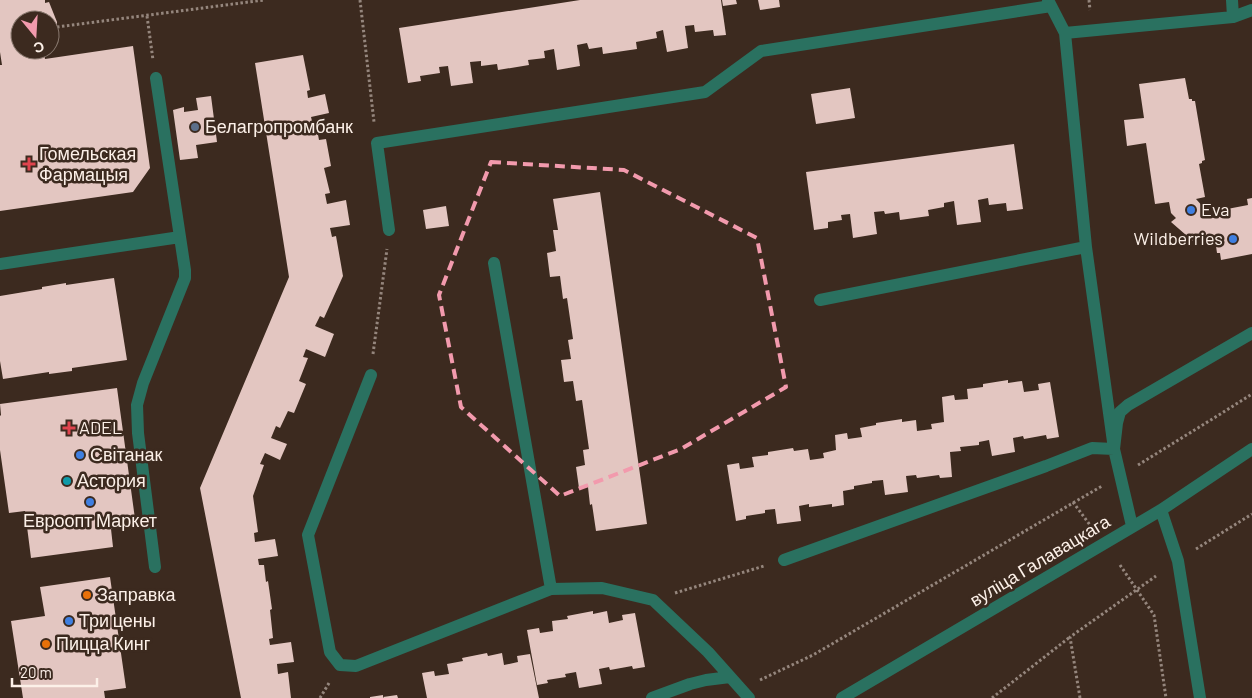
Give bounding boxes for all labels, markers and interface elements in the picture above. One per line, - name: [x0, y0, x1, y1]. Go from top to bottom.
- north arrow: [10, 10, 60, 60]
- text: С: [32, 38, 47, 57]
- place label: Белагропромбанк: [205, 115, 353, 137]
- marker: Белагропромбанк: [189, 121, 201, 133]
- place label: Гомельская Фармацыя: [39, 142, 136, 185]
- marker: Гомельская Фармацыя: [23, 158, 35, 170]
- place label: Eva: [1201, 198, 1229, 220]
- marker: Eva: [1185, 204, 1197, 216]
- place label: Wildberries: [1134, 227, 1223, 249]
- marker: Wildberries: [1227, 233, 1239, 245]
- place label: ADEL: [79, 416, 122, 438]
- marker: ADEL: [63, 422, 75, 434]
- place label: Світанак: [90, 443, 163, 465]
- marker: Світанак: [74, 449, 86, 461]
- place label: Астория: [77, 469, 146, 491]
- marker: Астория: [61, 475, 73, 487]
- marker: Евроопт Маркет: [84, 496, 96, 508]
- place label: Евроопт Маркет: [23, 509, 157, 531]
- street label: вуліца Галавацкага: [965, 509, 1114, 611]
- place label: Заправка: [97, 583, 176, 605]
- marker: Заправка: [81, 589, 93, 601]
- place label: Три цены: [79, 609, 156, 631]
- marker: Три цены: [63, 615, 75, 627]
- place label: Пицца Кинг: [56, 632, 151, 654]
- marker: Пицца Кинг: [40, 638, 52, 650]
- scale bar: [12, 656, 98, 688]
- text: 20 m: [20, 663, 52, 681]

